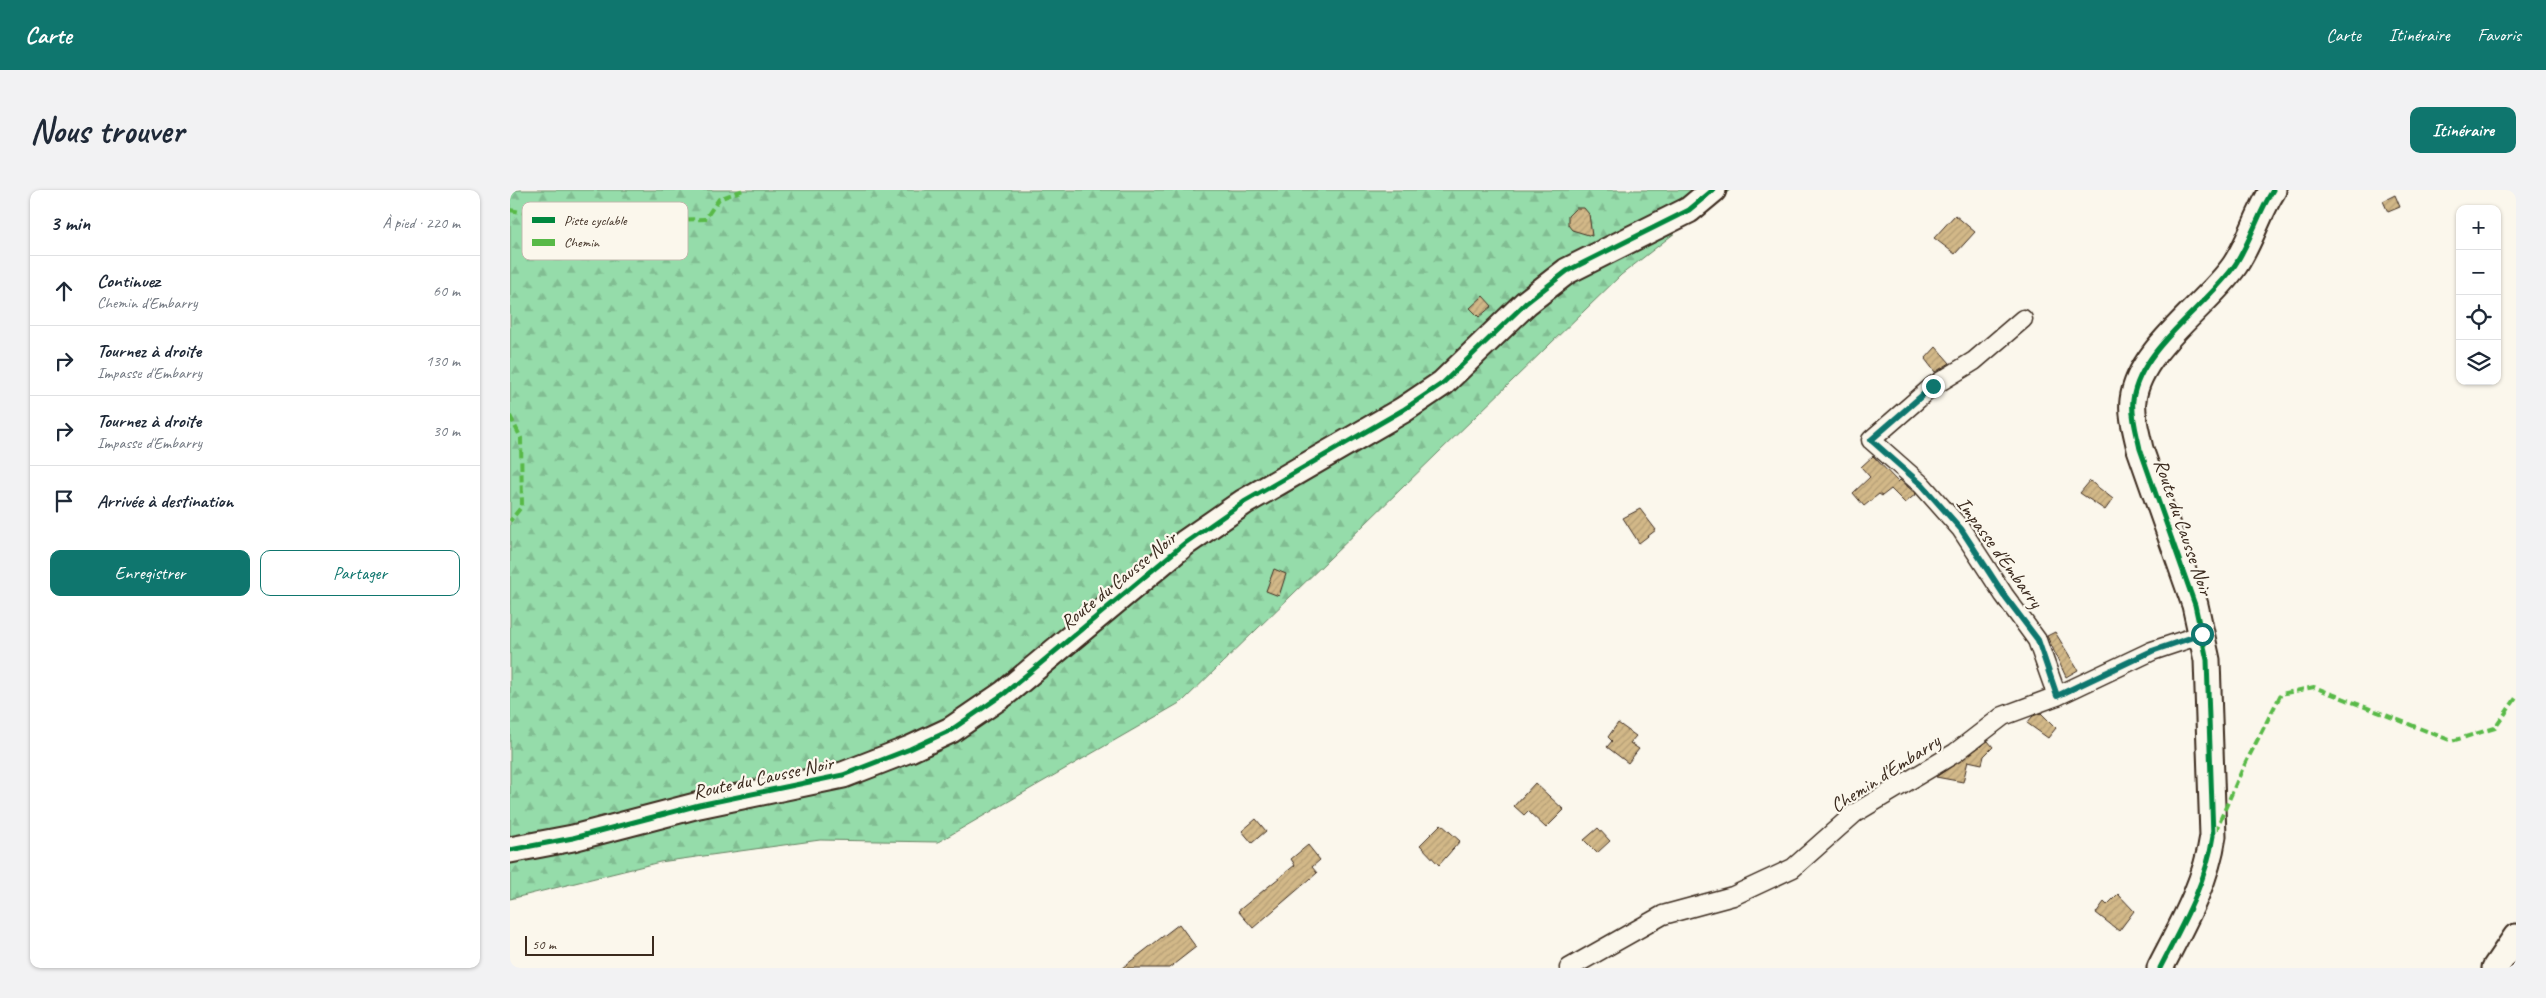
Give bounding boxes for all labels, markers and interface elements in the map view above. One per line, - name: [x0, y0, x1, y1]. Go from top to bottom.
- text: Carte: [25, 20, 72, 50]
- text: Carte: [2326, 24, 2361, 46]
- text: Itinéraire: [2389, 24, 2450, 46]
- text: Favoris: [2478, 24, 2521, 46]
- button: Itinéraire: [2410, 107, 2516, 153]
- text: Nous trouver: [30, 108, 184, 153]
- legend: [522, 202, 688, 260]
- map controls: [2456, 205, 2501, 385]
- button: +: [2456, 205, 2501, 250]
- text: 3 min: [50, 210, 90, 236]
- text: Piste cyclable: [564, 212, 628, 229]
- text: À pied · 220 m: [382, 213, 460, 233]
- text: Chemin: [564, 234, 600, 251]
- button: −: [2456, 250, 2501, 295]
- text: Continuez: [97, 269, 160, 293]
- icon: ahead: [50, 277, 78, 305]
- text: 60 m: [433, 281, 460, 301]
- text: Chemin d'Embarry: [97, 293, 198, 313]
- button: locate: [2456, 295, 2501, 340]
- text: Tournez à droite: [97, 339, 201, 363]
- button: layers: [2456, 340, 2501, 385]
- icon: right: [50, 347, 78, 375]
- text: 130 m: [426, 351, 460, 371]
- text: Impasse d'Embarry: [97, 363, 202, 383]
- route end: [1922, 375, 1945, 398]
- text: Tournez à droite: [97, 409, 201, 433]
- icon: right: [50, 417, 78, 445]
- text: 30 m: [433, 421, 460, 441]
- text: Impasse d'Embarry: [97, 433, 202, 453]
- street label: Route du Causse Noir: [2148, 456, 2219, 600]
- icon: arrive: [50, 487, 78, 515]
- text: Arrivée à destination: [97, 489, 233, 513]
- street label: Impasse d'Embarry: [1951, 492, 2049, 614]
- street label: Route du Causse Noir: [1055, 525, 1183, 635]
- button: Enregistrer: [50, 550, 250, 596]
- button: Partager: [260, 550, 460, 596]
- route start: [2191, 623, 2214, 646]
- street label: Chemin d'Embarry: [1826, 728, 1946, 818]
- street label: Route du Causse Noir: [691, 750, 837, 805]
- scale bar: [525, 933, 654, 956]
- text: 50 m: [532, 936, 556, 953]

